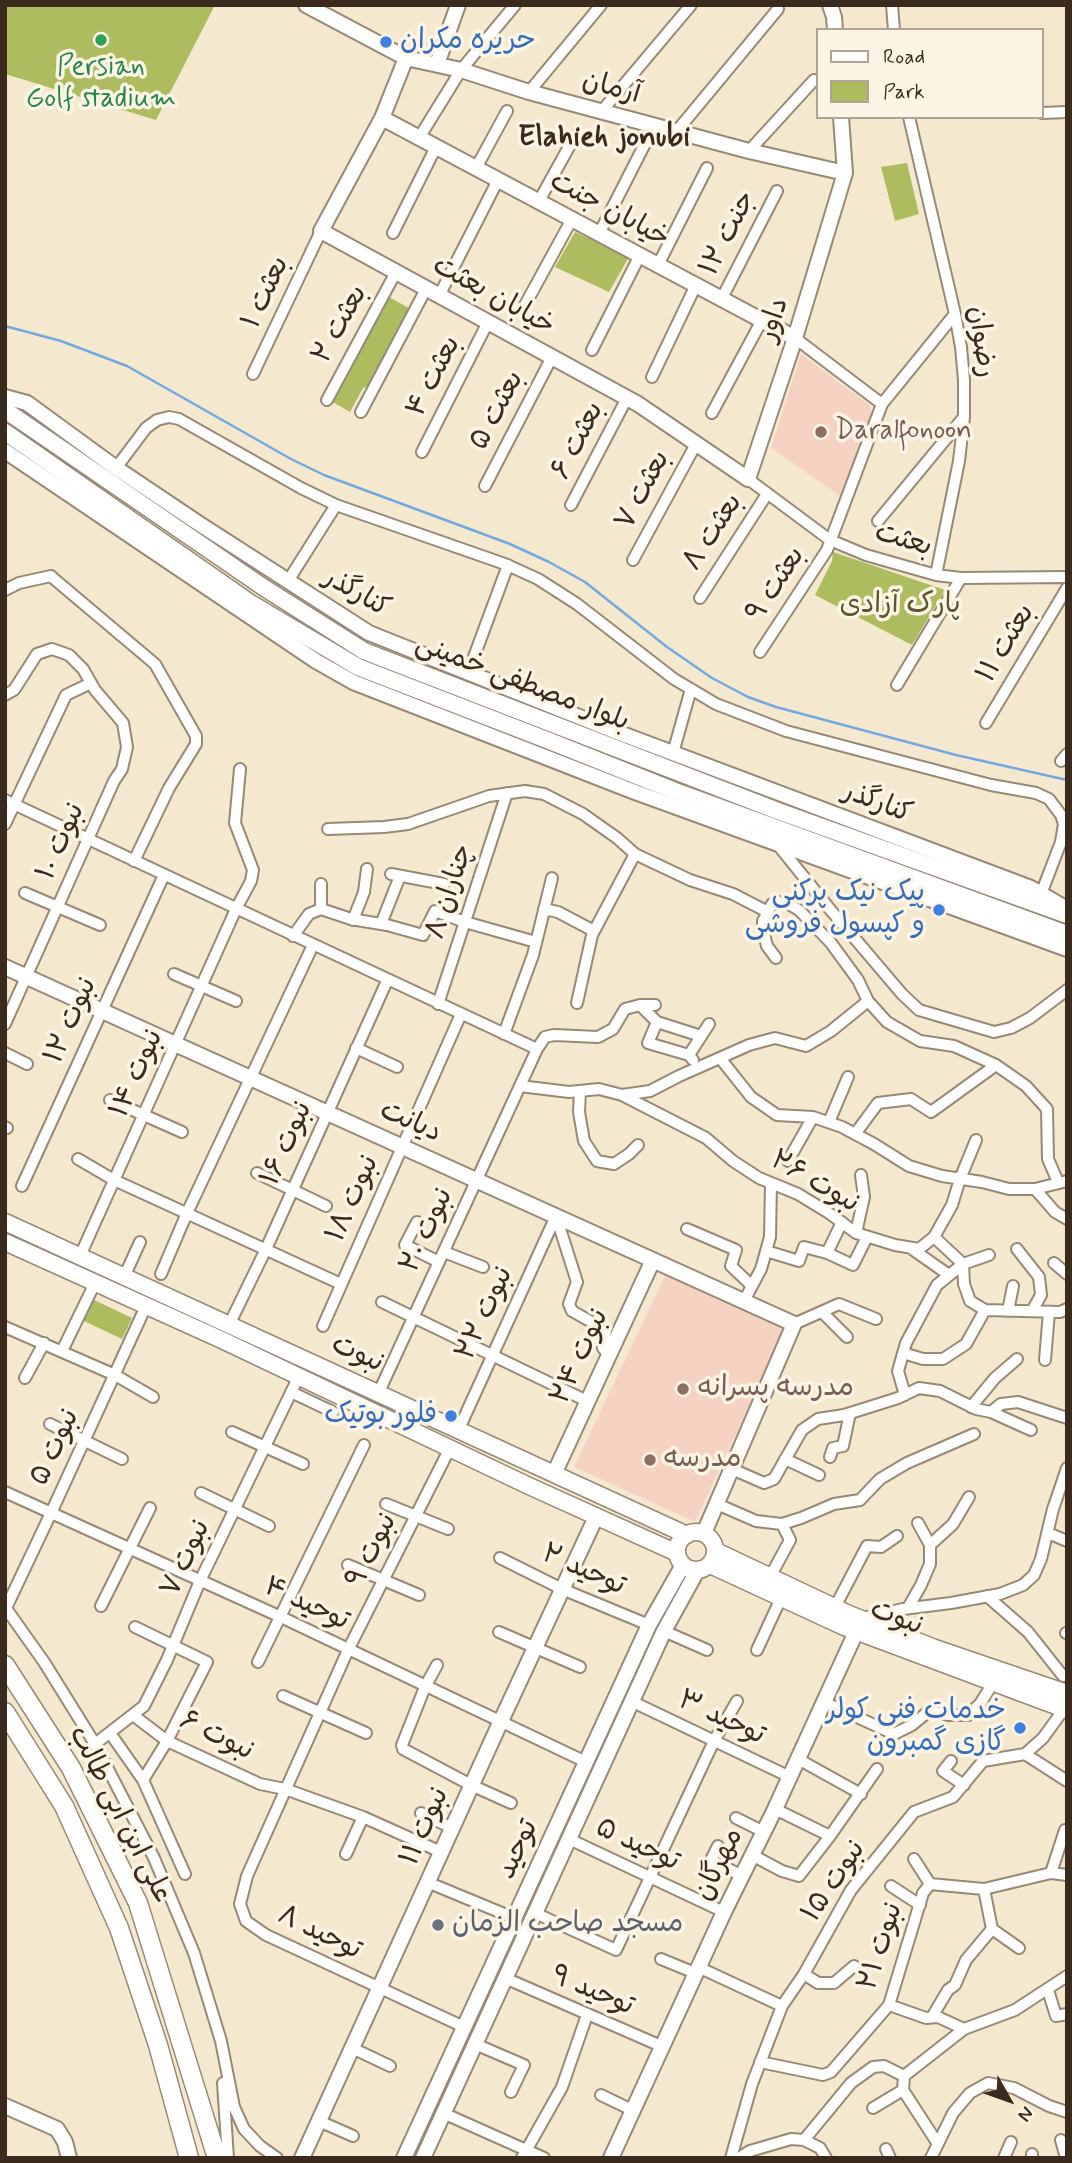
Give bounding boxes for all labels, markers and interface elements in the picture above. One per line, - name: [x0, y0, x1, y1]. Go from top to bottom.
- place label: حریره مکران: [400, 25, 536, 59]
- legend: [816, 28, 1044, 119]
- marker: Persian Golf stadium: [93, 32, 109, 48]
- marker: حریره مکران: [378, 34, 394, 50]
- text: Road: [883, 43, 925, 71]
- place label: Persian Golf stadium: [26, 51, 176, 117]
- street label: آرمان: [578, 65, 644, 113]
- text: Park: [883, 78, 925, 106]
- district label: Elahieh jonubi: [518, 121, 690, 157]
- street label: خیابان جنت: [543, 165, 675, 257]
- street label: جنت ۱۲: [693, 186, 765, 282]
- street label: خیابان بعثت: [426, 250, 560, 344]
- street label: بعثت ۱: [236, 252, 298, 334]
- street label: بعثت ۲: [306, 280, 376, 370]
- street label: داور: [752, 294, 798, 346]
- street label: رضوان: [958, 304, 1002, 380]
- street label: بعثت ۴: [400, 331, 470, 423]
- street label: بعثت ۵: [463, 366, 533, 456]
- street label: بعثت ۶: [545, 397, 613, 485]
- place label: Daralfonoon: [835, 415, 972, 449]
- marker: Daralfonoon: [813, 424, 829, 440]
- street label: بعثت ۷: [609, 445, 679, 537]
- street label: بعثت ۸: [677, 488, 751, 578]
- street label: بعثت: [870, 516, 936, 566]
- street label: بعثت ۹: [740, 541, 814, 629]
- street label: کنارگذر: [317, 562, 395, 626]
- park label: پارک آزادی: [839, 589, 961, 623]
- street label: بعثت ۱۱: [971, 599, 1043, 689]
- street label: بلوار مصطفی خمینی: [410, 628, 634, 740]
- street label: کنارگذر: [838, 776, 916, 832]
- street label: نبوت ۱۰: [30, 798, 94, 886]
- street label: چناران ۸: [420, 840, 482, 944]
- place label: پیک نیک پرکنی و کپسول فروشی: [745, 877, 925, 943]
- marker: پیک نیک پرکنی و کپسول فروشی: [931, 902, 947, 918]
- street label: نبوت ۱۲: [38, 973, 106, 1069]
- street label: نبوت ۱۴: [104, 1025, 172, 1123]
- street label: دیانت: [374, 1095, 446, 1151]
- street label: نبوت ۱۶: [255, 1097, 321, 1191]
- street label: نبوت ۲۶: [763, 1144, 865, 1222]
- street label: نبوت ۱۸: [320, 1151, 388, 1247]
- street label: نبوت ۲۰: [394, 1183, 462, 1279]
- street label: نبوت ۲۲: [450, 1262, 522, 1366]
- street label: نبوت ۲۴: [544, 1304, 618, 1410]
- street label: نبوت: [325, 1328, 389, 1382]
- place label: مدرسه پسرانه: [697, 1372, 854, 1406]
- marker: مدرسه پسرانه: [675, 1381, 691, 1397]
- place label: فلور بوتیک: [324, 1399, 437, 1433]
- street label: نبوت ۵: [24, 1404, 88, 1492]
- marker: فلور بوتیک: [443, 1408, 459, 1424]
- place label: مدرسه: [664, 1443, 741, 1477]
- marker: مدرسه: [642, 1452, 658, 1468]
- street label: نبوت ۹: [340, 1508, 406, 1594]
- street label: نبوت ۷: [155, 1515, 219, 1603]
- street label: توحید ۲: [536, 1538, 630, 1604]
- street label: توحید ۴: [258, 1571, 354, 1639]
- street label: نبوت: [865, 1594, 927, 1644]
- street label: توحید ۳: [672, 1684, 770, 1754]
- place label: خدمات فنی کولر گازی گمبرون: [827, 1695, 1006, 1761]
- street label: نبوت ۶: [173, 1705, 259, 1769]
- marker: خدمات فنی کولر گازی گمبرون: [1012, 1720, 1028, 1736]
- street label: علی ابن ابی طالب: [60, 1721, 178, 1909]
- street label: نبوت ۱۱: [394, 1783, 458, 1871]
- street label: توحید ۵: [590, 1812, 684, 1880]
- street label: توحید: [491, 1815, 547, 1885]
- street label: مهرگان: [688, 1823, 752, 1907]
- street label: نبوت ۱۵: [796, 1835, 874, 1929]
- street label: توحید ۸: [272, 1899, 366, 1969]
- street label: نبوت ۲۱: [852, 1899, 912, 1995]
- place label: مسجد صاحب الزمان: [452, 1908, 683, 1942]
- marker: مسجد صاحب الزمان: [430, 1917, 446, 1933]
- street label: توحید ۹: [545, 1960, 639, 2024]
- north arrow: [974, 2065, 1044, 2135]
- text: N: [1012, 2101, 1039, 2127]

